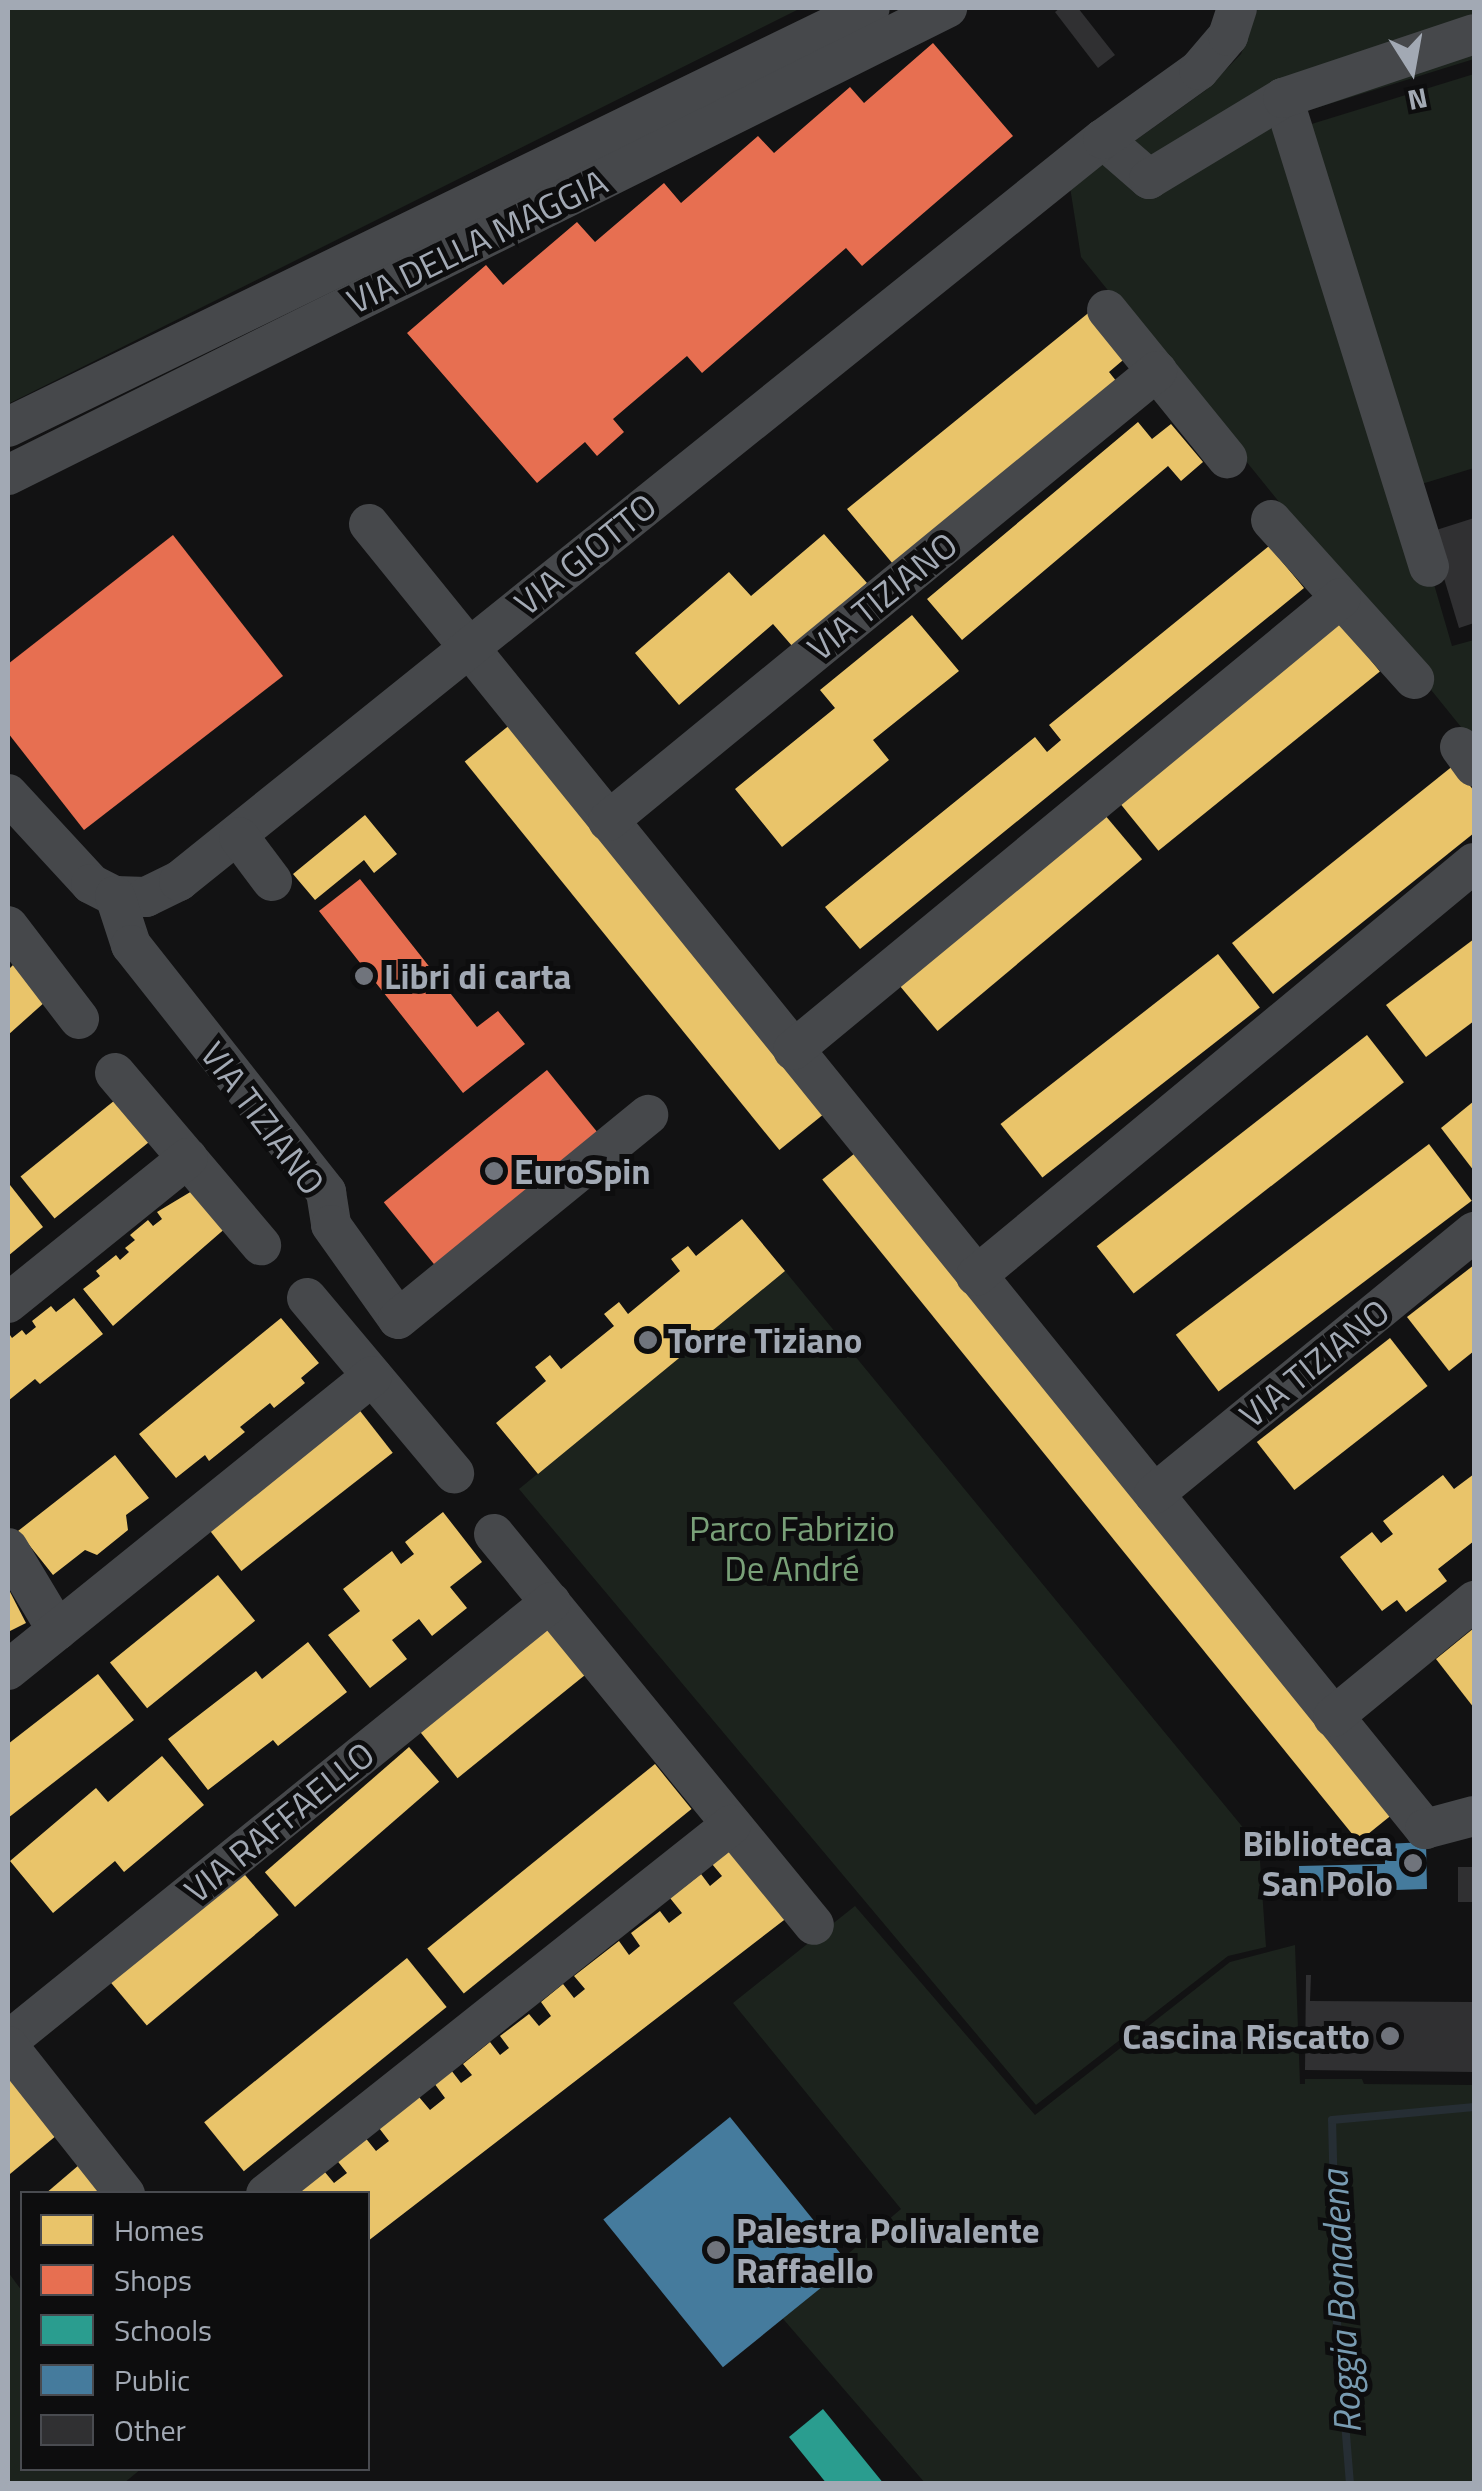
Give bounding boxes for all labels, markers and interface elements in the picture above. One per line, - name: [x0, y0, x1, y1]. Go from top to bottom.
- north arrow: [1362, 20, 1462, 120]
- text: N: [1404, 77, 1431, 123]
- street label: VIA DELLA MAGGIA: [340, 160, 614, 322]
- street label: VIA GIOTTO: [506, 484, 664, 624]
- street label: VIA TIZIANO: [799, 523, 965, 669]
- place label: Libri di carta: [384, 955, 571, 997]
- marker: Libri di carta: [353, 965, 375, 987]
- street label: VIA TIZIANO: [192, 1034, 334, 1202]
- place label: EuroSpin: [514, 1150, 651, 1192]
- marker: EuroSpin: [483, 1160, 505, 1182]
- street label: VIA TIZIANO: [1231, 1290, 1397, 1436]
- place label: Torre Tiziano: [668, 1319, 862, 1361]
- marker: Torre Tiziano: [637, 1329, 659, 1351]
- park label: Parco Fabrizio De André: [689, 1507, 895, 1589]
- street label: VIA RAFFAELLO: [176, 1733, 382, 1911]
- place label: Biblioteca San Polo: [1242, 1822, 1393, 1904]
- marker: Biblioteca San Polo: [1402, 1852, 1424, 1874]
- place label: Cascina Riscatto: [1122, 2015, 1370, 2057]
- marker: Cascina Riscatto: [1379, 2025, 1401, 2047]
- water label: Roggia Bonadena: [1311, 2169, 1371, 2435]
- legend: [20, 2191, 370, 2471]
- text: Homes: [114, 2207, 204, 2253]
- place label: Palestra Polivalente Raffaello: [736, 2209, 1040, 2291]
- marker: Palestra Polivalente Raffaello: [705, 2239, 727, 2261]
- text: Shops: [114, 2257, 192, 2303]
- text: Schools: [114, 2307, 212, 2353]
- text: Public: [114, 2357, 190, 2403]
- text: Other: [114, 2407, 186, 2453]

